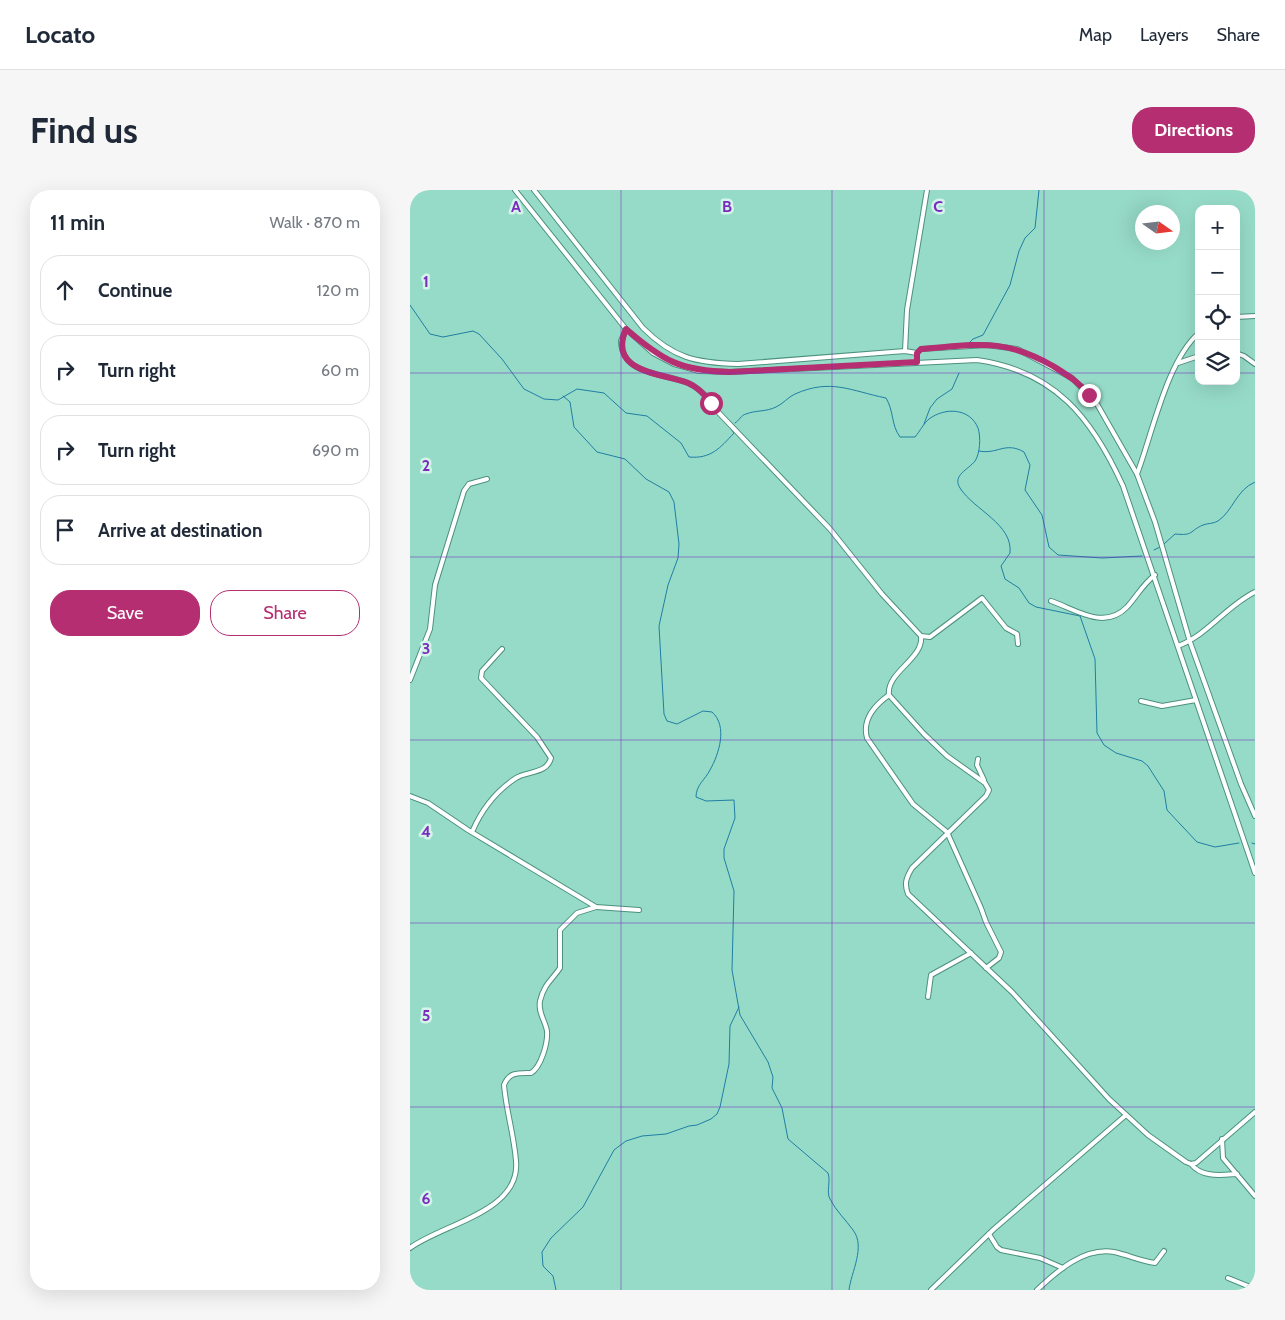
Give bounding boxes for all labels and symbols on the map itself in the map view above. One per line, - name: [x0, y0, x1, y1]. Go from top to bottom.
- text: A: [511, 197, 521, 216]
- text: B: [722, 197, 732, 216]
- text: C: [933, 197, 943, 216]
- north arrow: [1135, 205, 1180, 250]
- text: 1: [423, 272, 429, 291]
- route end: [1078, 384, 1101, 407]
- route start: [700, 392, 723, 415]
- text: 2: [422, 456, 430, 475]
- text: 3: [422, 639, 430, 658]
- text: 4: [421, 822, 431, 841]
- text: 5: [422, 1006, 430, 1025]
- text: 6: [422, 1189, 431, 1208]

